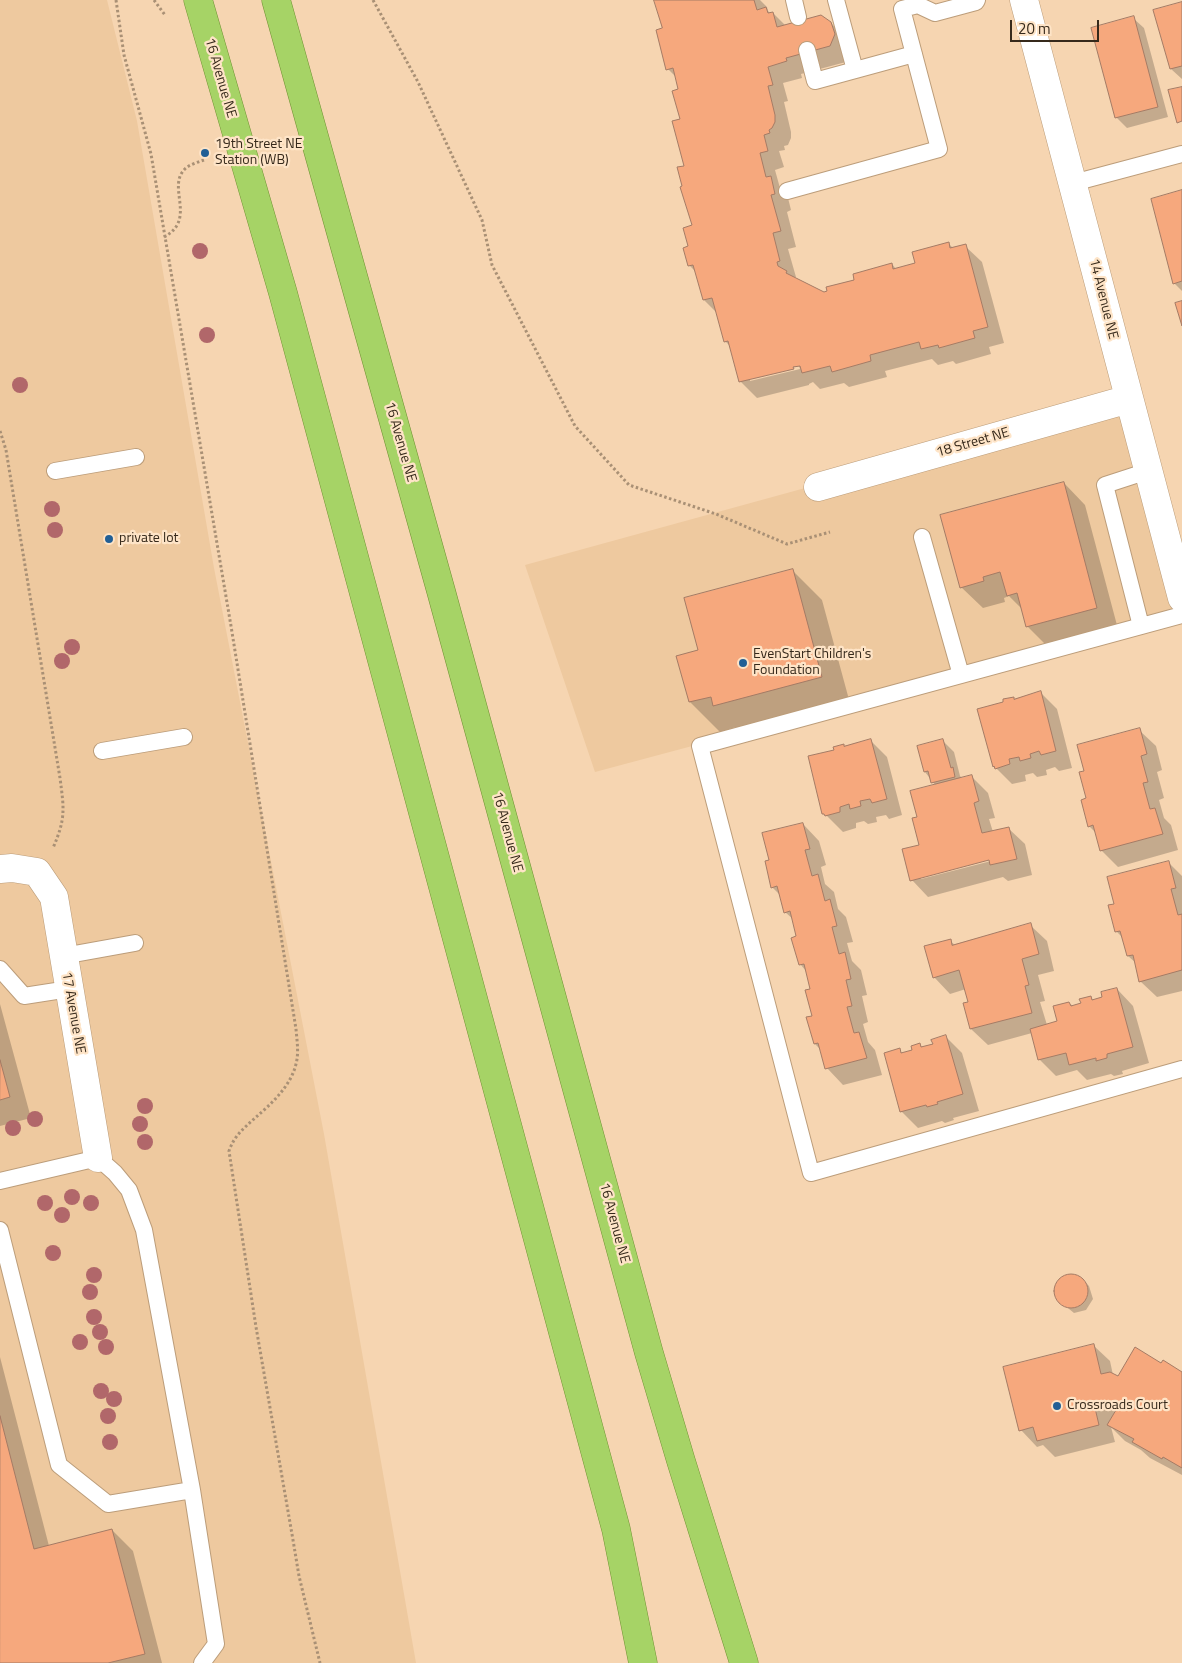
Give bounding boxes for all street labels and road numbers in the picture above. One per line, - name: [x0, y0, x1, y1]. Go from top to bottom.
- street label: 16 Avenue NE: [201, 36, 239, 120]
- street label: 14 Avenue NE: [1085, 257, 1121, 341]
- street label: 16 Avenue NE: [381, 400, 419, 484]
- street label: 18 Street NE: [935, 425, 1011, 461]
- street label: 16 Avenue NE: [488, 790, 526, 874]
- street label: 17 Avenue NE: [58, 971, 88, 1055]
- street label: 16 Avenue NE: [595, 1181, 633, 1265]

